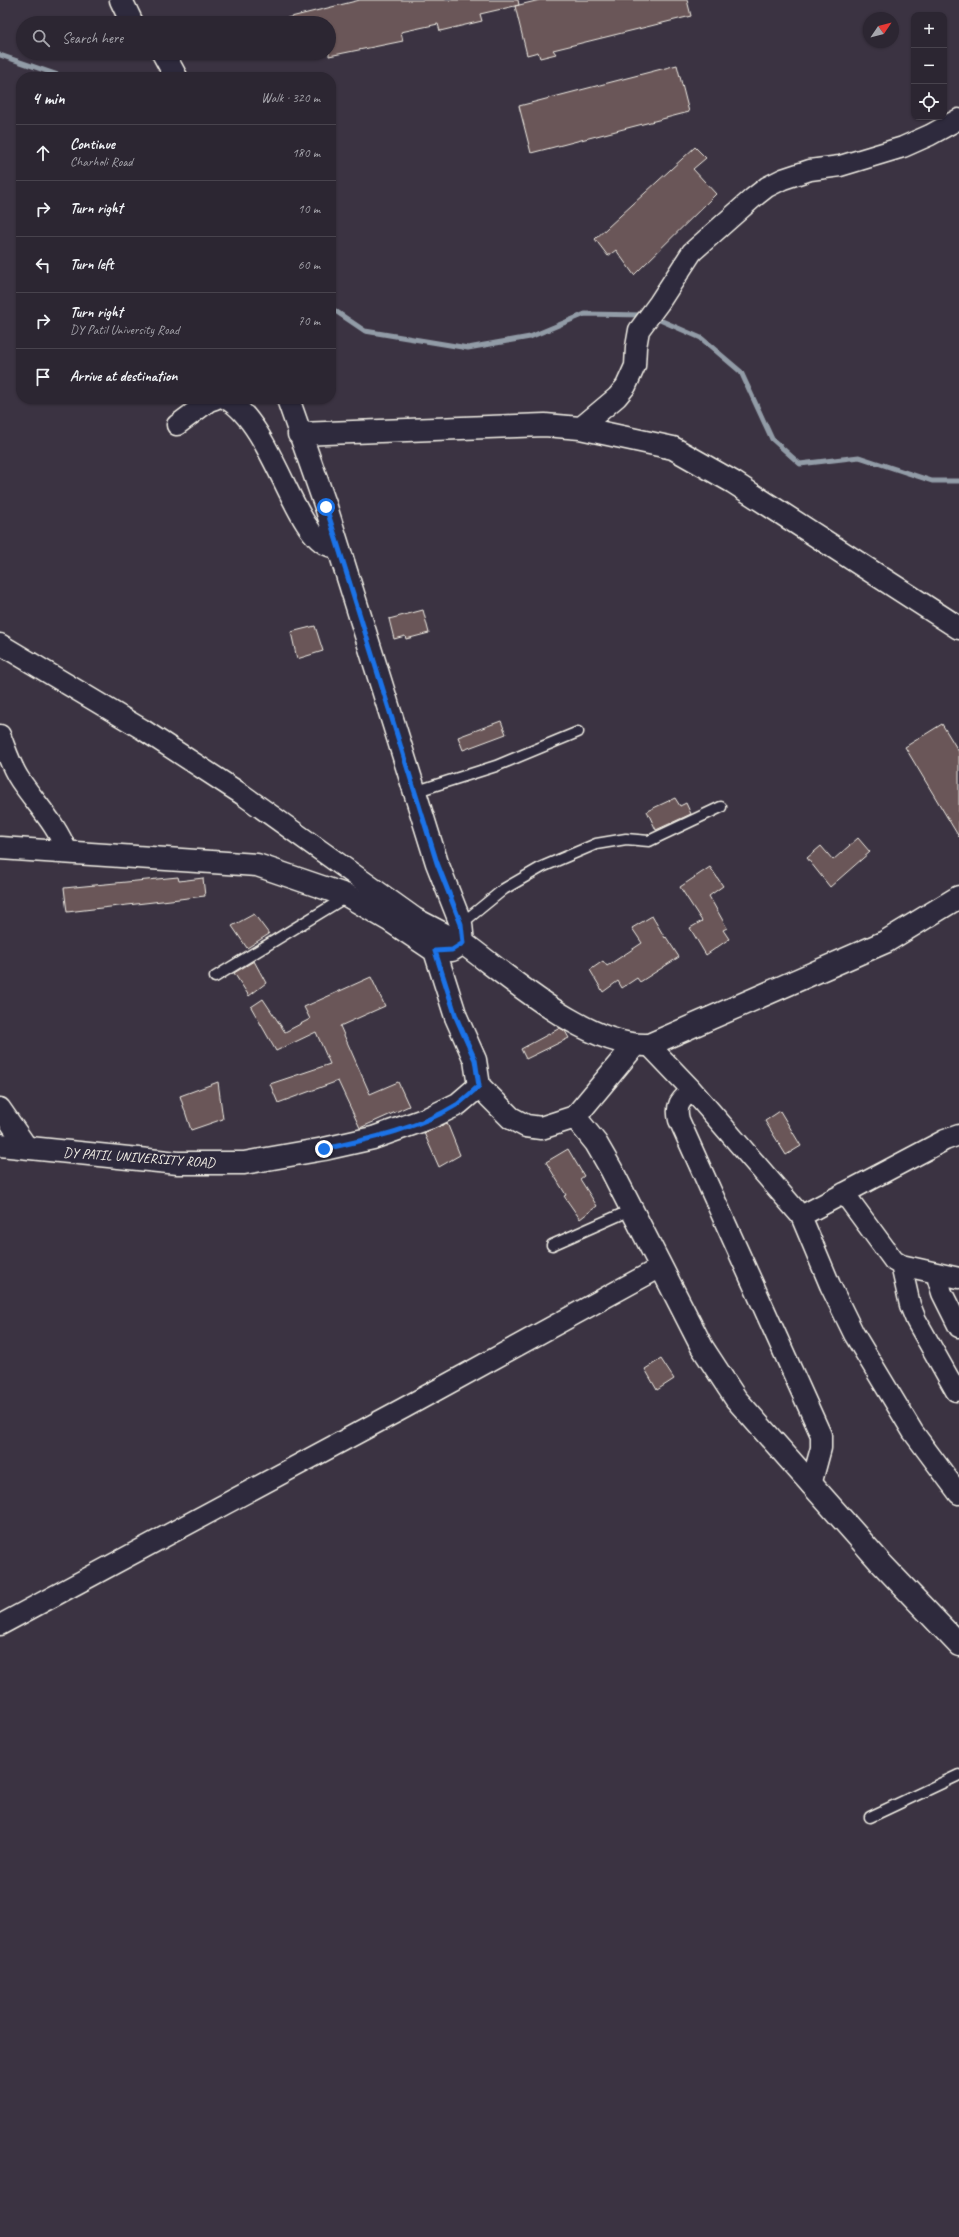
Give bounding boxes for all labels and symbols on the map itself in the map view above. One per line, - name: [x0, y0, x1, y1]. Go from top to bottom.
- north arrow: [863, 12, 899, 48]
- route start: [317, 498, 335, 516]
- route end: [315, 1140, 333, 1158]
- street label: DY PATIL UNIVERSITY ROAD: [63, 1144, 217, 1171]

